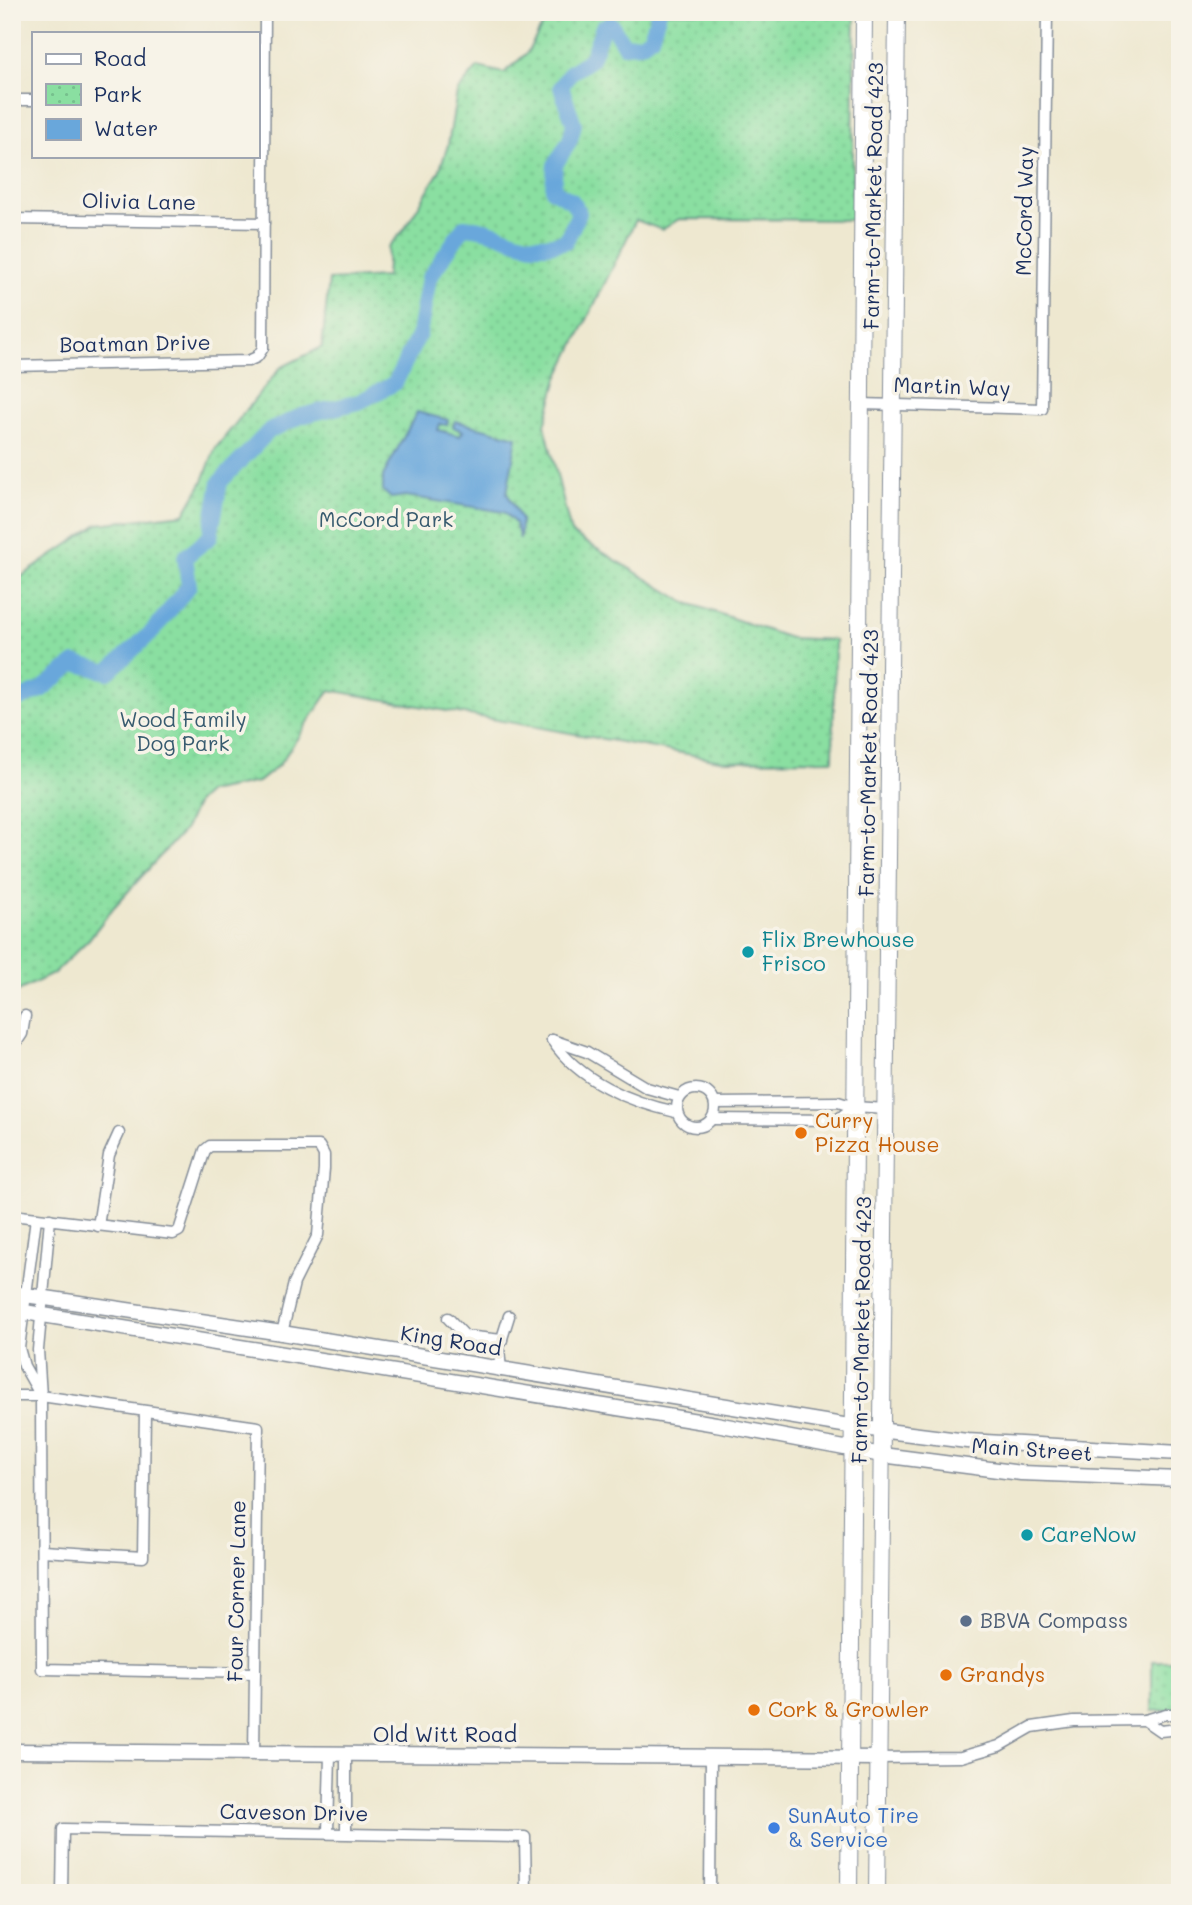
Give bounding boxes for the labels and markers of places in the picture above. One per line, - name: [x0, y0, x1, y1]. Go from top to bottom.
- place label: Flix Brewhouse Frisco: [762, 925, 915, 976]
- marker: Flix Brewhouse Frisco: [740, 944, 756, 960]
- place label: Curry Pizza House: [815, 1106, 940, 1157]
- marker: Curry Pizza House: [793, 1125, 809, 1141]
- place label: CareNow: [1041, 1520, 1137, 1547]
- marker: CareNow: [1019, 1527, 1035, 1543]
- place label: BBVA Compass: [980, 1606, 1128, 1633]
- marker: BBVA Compass: [958, 1613, 974, 1629]
- place label: Grandys: [960, 1660, 1045, 1687]
- marker: Grandys: [938, 1667, 954, 1683]
- place label: Cork & Growler: [768, 1695, 929, 1722]
- marker: Cork & Growler: [746, 1702, 762, 1718]
- place label: SunAuto Tire & Service: [788, 1801, 919, 1852]
- marker: SunAuto Tire & Service: [766, 1820, 782, 1836]

